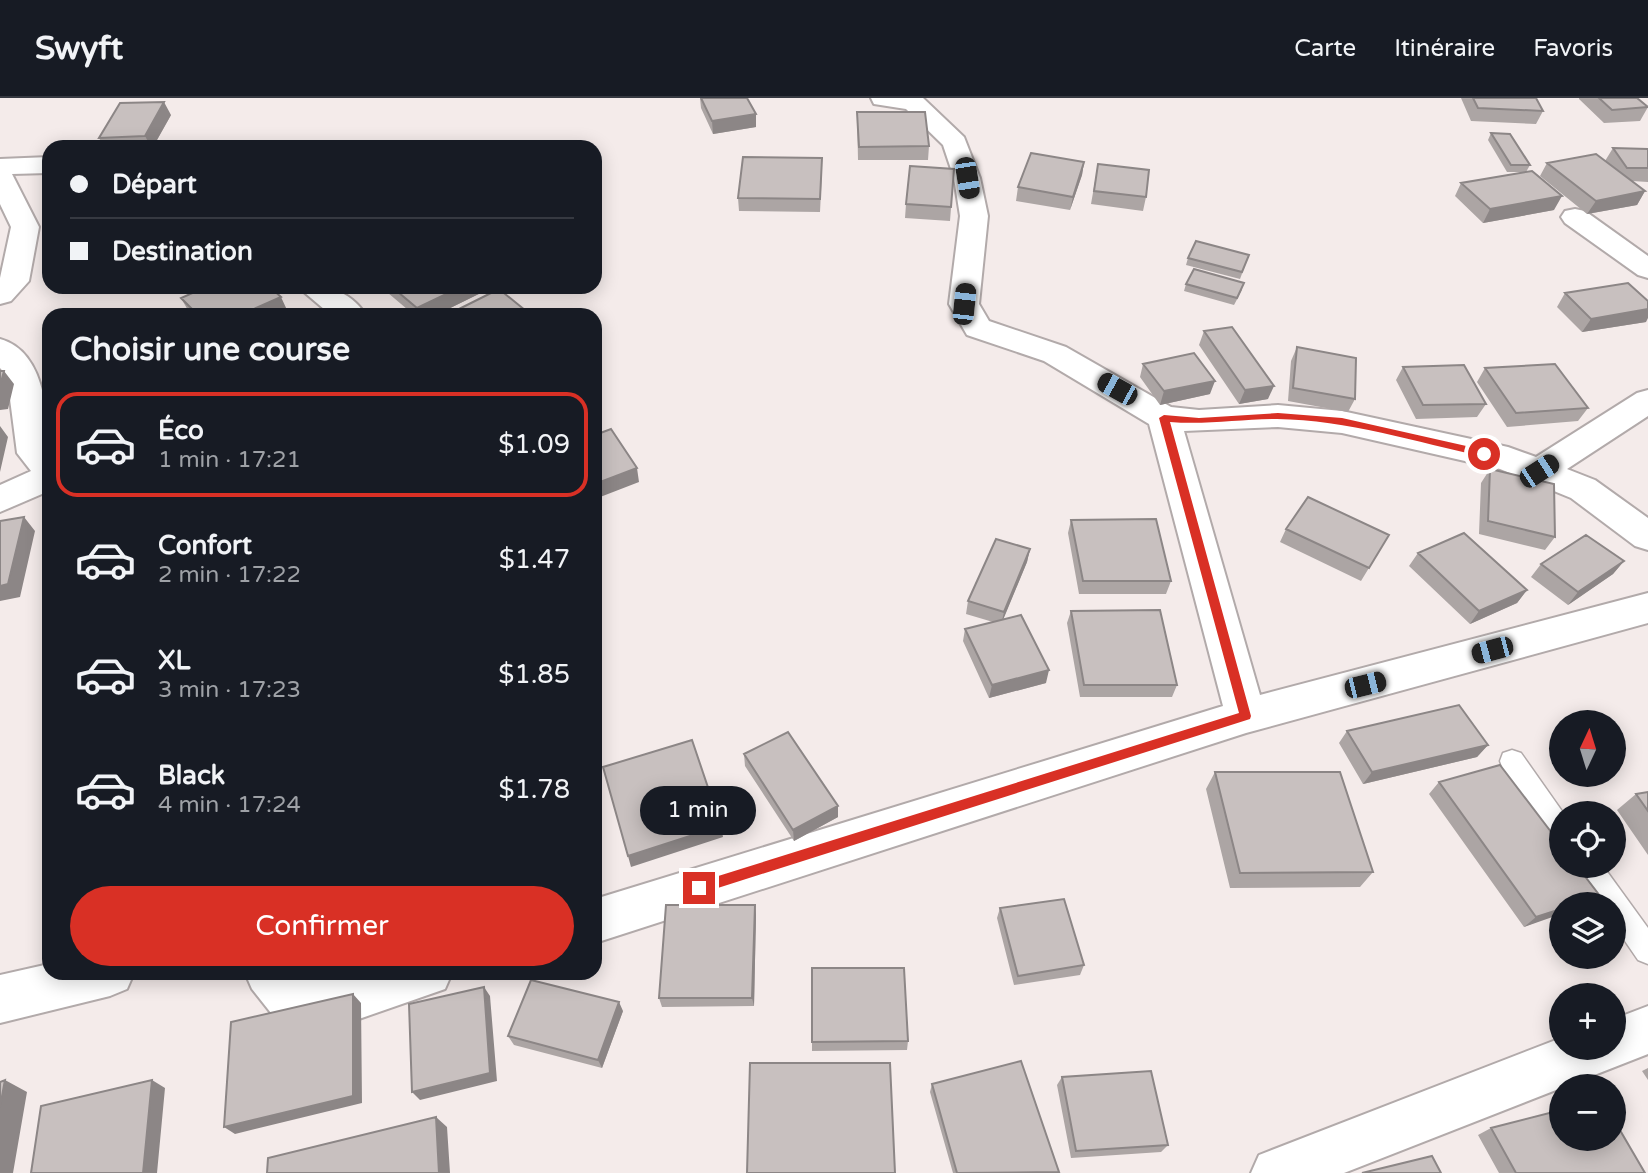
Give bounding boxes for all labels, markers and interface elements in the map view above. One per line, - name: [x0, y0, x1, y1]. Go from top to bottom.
- text: Swyft: [35, 29, 123, 68]
- text: Carte: [1294, 34, 1356, 63]
- text: Itinéraire: [1394, 34, 1495, 63]
- text: Favoris: [1533, 34, 1613, 63]
- car: [954, 156, 981, 200]
- text: Départ: [112, 169, 197, 200]
- text: Destination: [112, 236, 253, 267]
- car: [952, 282, 977, 326]
- text: Choisir une course: [70, 331, 350, 369]
- car: [1094, 370, 1141, 408]
- icon: car: [74, 413, 137, 476]
- text: Éco: [158, 415, 204, 446]
- text: $1.09: [498, 429, 570, 460]
- route start: [1468, 438, 1500, 470]
- text: 1 min · 17:21: [158, 446, 301, 474]
- car: [1516, 451, 1563, 491]
- icon: car: [74, 528, 137, 591]
- text: Confort: [158, 530, 252, 561]
- text: $1.47: [499, 544, 570, 575]
- text: 2 min · 17:22: [158, 561, 301, 589]
- car: [1469, 634, 1516, 666]
- icon: car: [74, 643, 137, 706]
- text: XL: [158, 645, 190, 676]
- text: $1.85: [498, 659, 570, 690]
- car: [1343, 670, 1388, 700]
- text: 3 min · 17:23: [158, 676, 301, 704]
- north arrow: [1549, 710, 1626, 788]
- map controls: [1549, 710, 1626, 1151]
- icon: car: [74, 758, 137, 821]
- text: Black: [158, 760, 225, 791]
- text: $1.78: [498, 774, 570, 805]
- callout: 1 min: [641, 786, 757, 836]
- text: 4 min · 17:24: [158, 791, 301, 819]
- text: 1 min: [667, 796, 729, 824]
- button: locate: [1549, 801, 1626, 878]
- route end: [683, 872, 715, 904]
- button: Confirmer: [70, 886, 574, 966]
- button: layers: [1549, 892, 1626, 969]
- button: +: [1549, 983, 1626, 1060]
- button: −: [1549, 1074, 1626, 1151]

